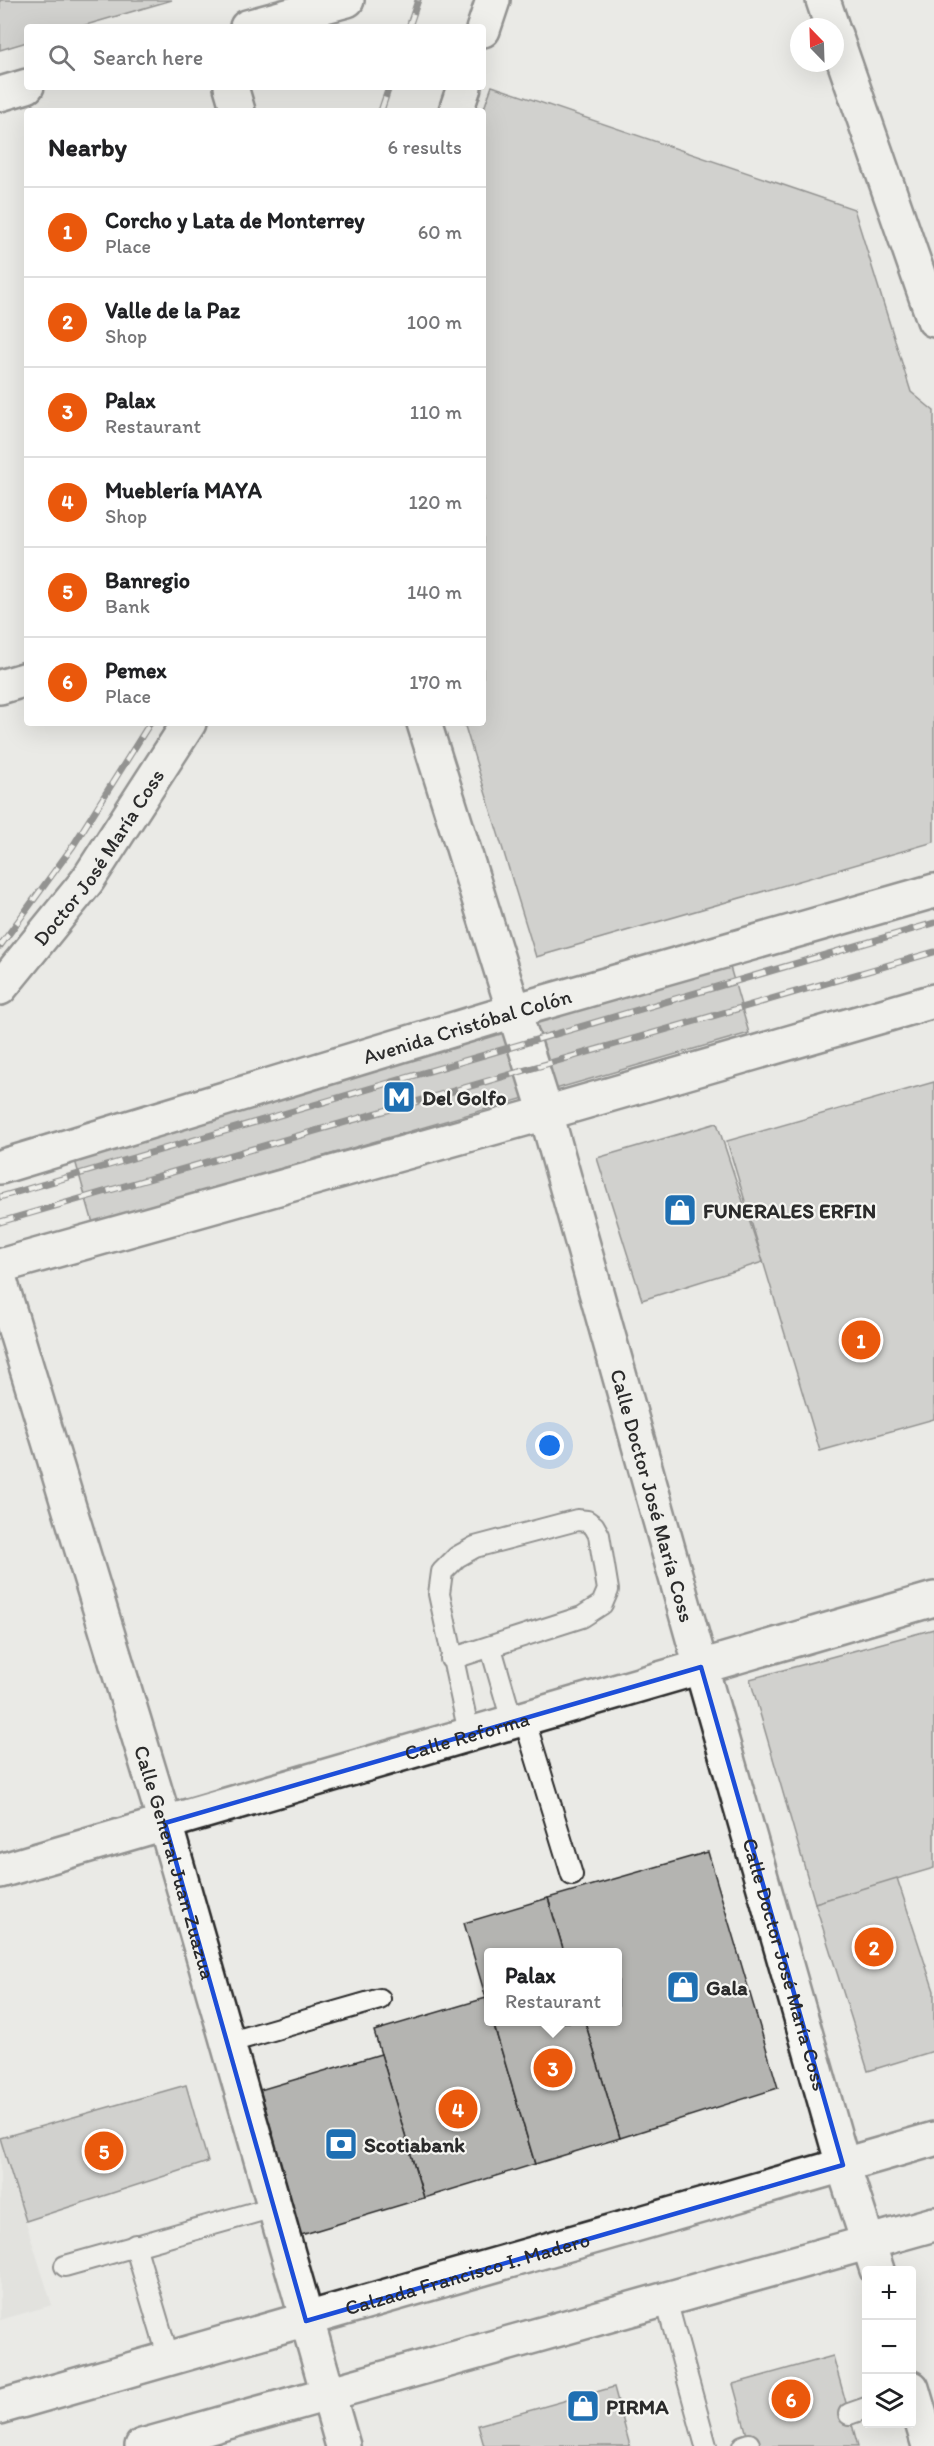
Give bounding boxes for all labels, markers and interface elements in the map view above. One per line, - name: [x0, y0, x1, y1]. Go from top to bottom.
- north arrow: [790, 18, 844, 72]
- search box: [24, 24, 486, 90]
- icon: search: [45, 41, 78, 74]
- text: Search here: [93, 44, 203, 71]
- text: Nearby: [48, 131, 127, 163]
- text: 6 results: [388, 135, 462, 159]
- text: Corcho y Lata de Monterrey: [105, 207, 365, 234]
- text: 1: [63, 220, 72, 244]
- text: 60 m: [418, 220, 462, 244]
- text: Place: [105, 234, 151, 258]
- text: Valle de la Paz: [105, 297, 240, 324]
- text: 2: [62, 310, 73, 334]
- text: 100 m: [407, 310, 462, 334]
- text: Shop: [105, 324, 147, 348]
- text: Palax: [105, 387, 156, 414]
- text: 3: [62, 400, 73, 424]
- text: 110 m: [410, 400, 462, 424]
- text: Restaurant: [105, 414, 201, 438]
- text: Mueblería MAYA: [105, 477, 262, 504]
- text: 4: [61, 490, 74, 514]
- text: 120 m: [409, 490, 462, 514]
- text: Shop: [105, 504, 147, 528]
- text: Banregio: [105, 567, 190, 594]
- text: 5: [62, 580, 73, 604]
- text: 140 m: [407, 580, 462, 604]
- text: Bank: [105, 594, 150, 618]
- text: Pemex: [105, 657, 167, 684]
- text: 6: [62, 670, 73, 694]
- text: 170 m: [409, 670, 462, 694]
- text: Place: [105, 684, 151, 708]
- street label: Doctor José María Coss: [27, 764, 169, 950]
- street label: Avenida Cristóbal Colón: [360, 983, 574, 1069]
- metro station icon: Del Golfo: [381, 1079, 417, 1115]
- place label: Del Golfo: [422, 1085, 507, 1110]
- shop icon: FUNERALES ERFIN: [662, 1192, 698, 1228]
- place label: FUNERALES ERFIN: [703, 1198, 876, 1223]
- pin: 1: [842, 1318, 880, 1362]
- street label: Calle Doctor José María Coss: [606, 1366, 700, 1625]
- your location: [535, 1431, 564, 1460]
- street label: Calle Reforma: [401, 1705, 532, 1765]
- street label: Calle General Juan Zuazua: [130, 1742, 221, 1982]
- street label: Calle Doctor José María Coss: [738, 1835, 834, 2093]
- pin: 2: [854, 1924, 894, 1970]
- popup: [484, 1948, 622, 2026]
- text: Palax: [505, 1962, 556, 1989]
- shop icon: Gala: [665, 1969, 701, 2005]
- place label: Gala: [706, 1975, 748, 2000]
- text: Restaurant: [505, 1989, 601, 2013]
- pin: 3: [534, 2046, 572, 2090]
- pin: 4: [438, 2086, 478, 2132]
- bank icon: Scotiabank: [323, 2126, 359, 2162]
- pin: 5: [84, 2128, 124, 2174]
- place label: Scotiabank: [364, 2132, 465, 2157]
- street label: Calzada Francisco I. Madero: [342, 2226, 592, 2320]
- map controls: [862, 2266, 916, 2428]
- button: +: [862, 2266, 916, 2320]
- button: −: [862, 2320, 916, 2374]
- button: layers: [862, 2374, 916, 2428]
- pin: 6: [772, 2376, 810, 2422]
- shop icon: PIRMA: [565, 2388, 601, 2424]
- place label: PIRMA: [606, 2394, 669, 2419]

